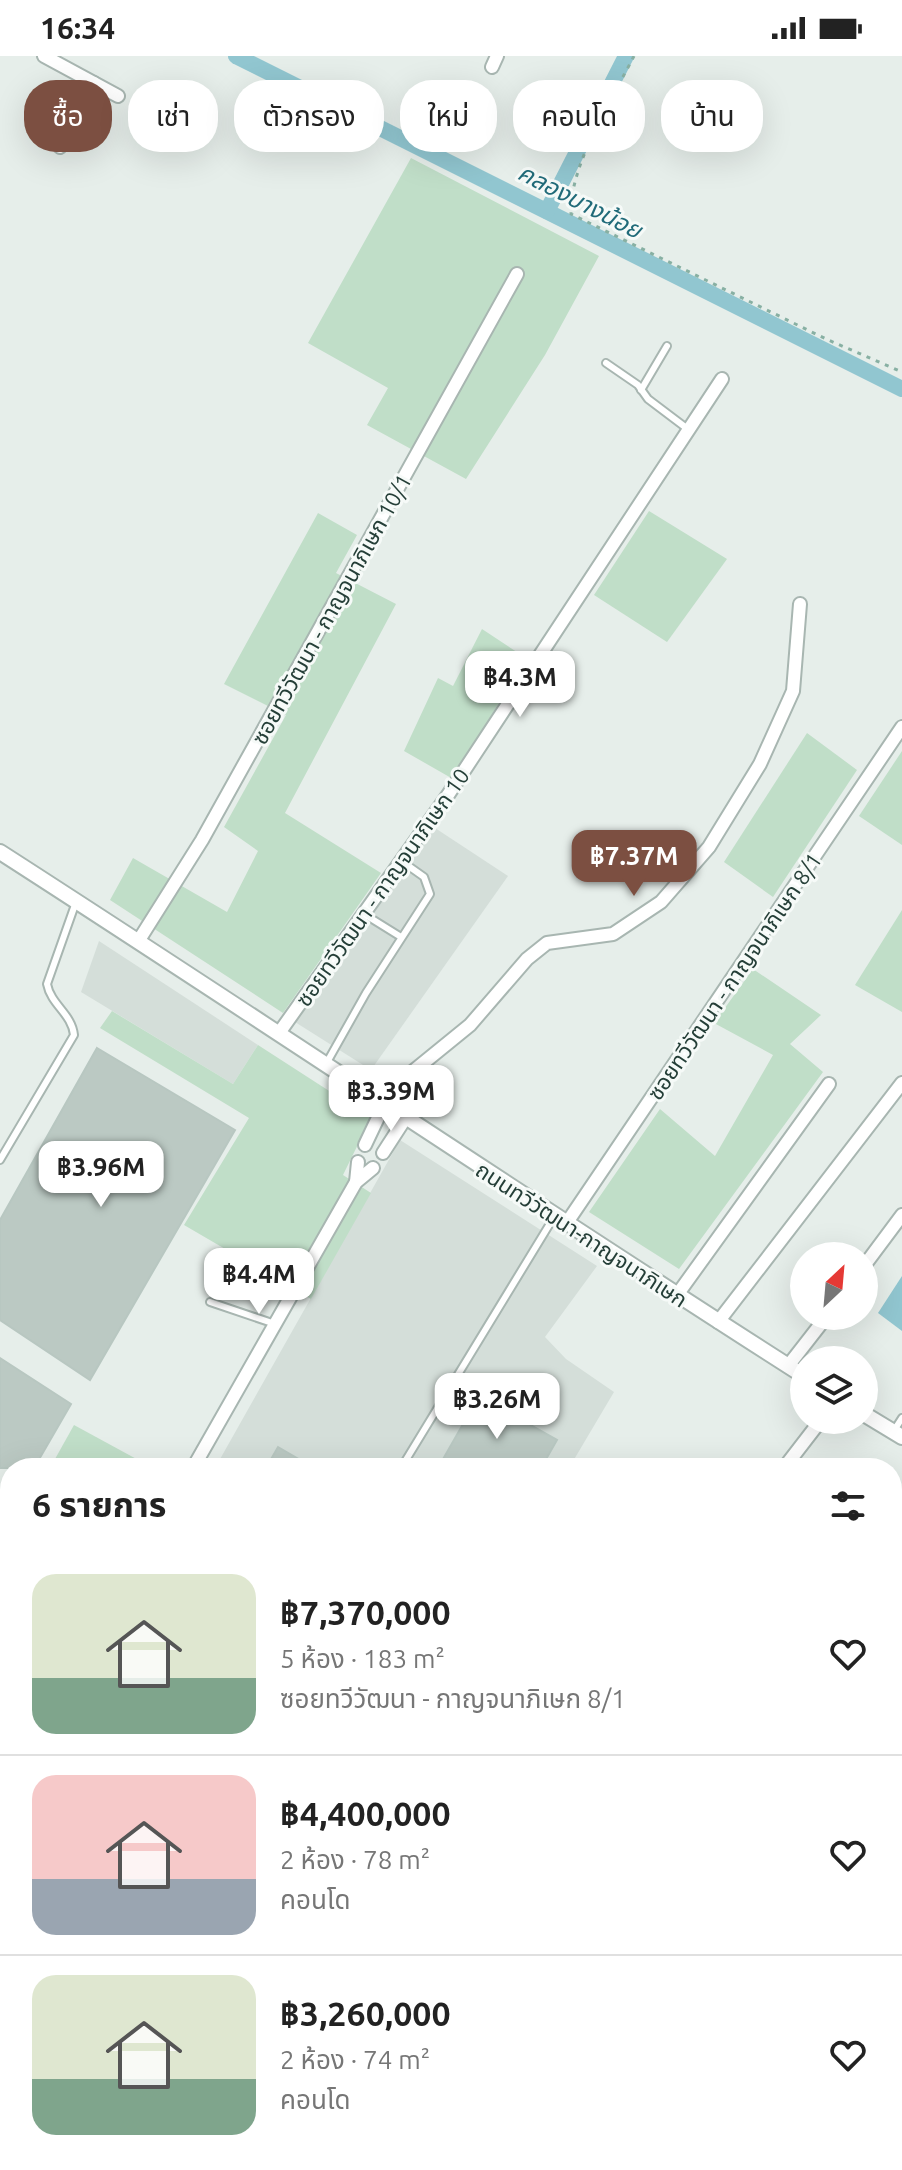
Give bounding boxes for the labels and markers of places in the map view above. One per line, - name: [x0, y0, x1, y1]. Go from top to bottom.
- pin: ฿4.3M: [464, 651, 576, 719]
- pin: ฿7.37M: [569, 830, 699, 898]
- pin: ฿3.39M: [326, 1065, 456, 1133]
- pin: ฿3.96M: [36, 1141, 166, 1209]
- pin: ฿4.4M: [203, 1248, 315, 1316]
- pin: ฿3.26M: [432, 1373, 562, 1441]

